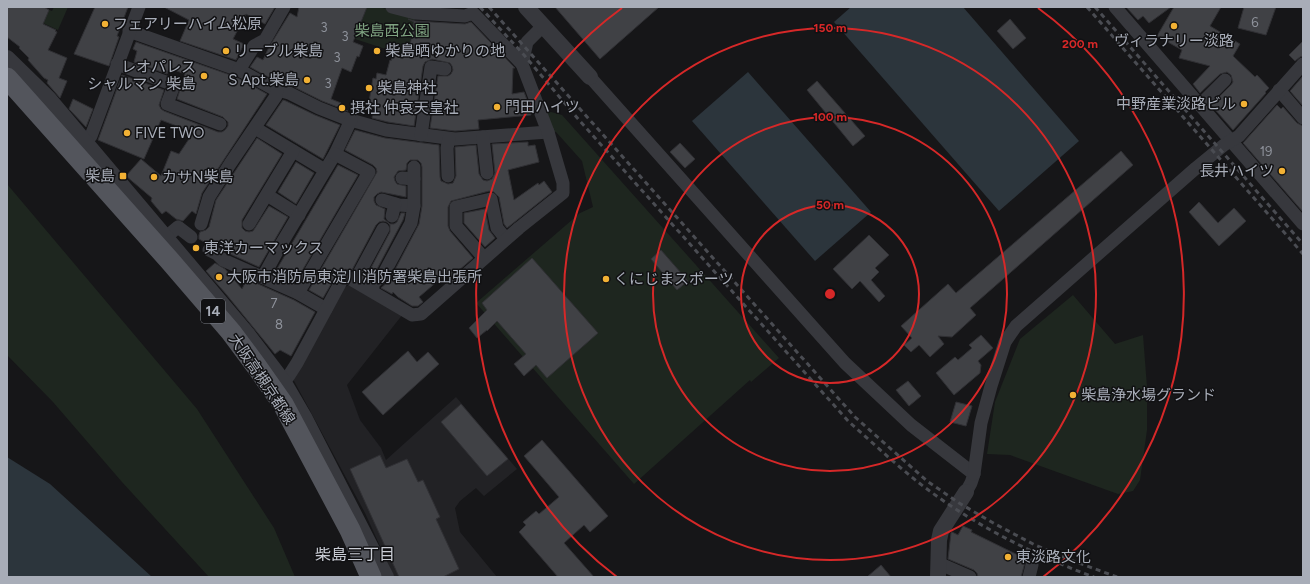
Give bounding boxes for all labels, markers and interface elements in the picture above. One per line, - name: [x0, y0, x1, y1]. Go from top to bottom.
- place label: フェアリーハイム松原: [113, 15, 262, 33]
- house number: 6: [1251, 15, 1259, 30]
- marker: フェアリーハイム松原: [100, 19, 110, 29]
- house number: 3: [320, 20, 328, 35]
- text: 150 m: [813, 21, 847, 35]
- marker: ヴィラナリー淡路: [1169, 21, 1179, 31]
- park label: 柴島西公園: [354, 22, 430, 40]
- house number: 3: [341, 29, 349, 44]
- place label: ヴィラナリー淡路: [1114, 32, 1234, 50]
- text: 200 m: [1062, 37, 1098, 51]
- place label: リーブル柴島: [234, 42, 323, 60]
- place label: 柴島晒ゆかりの地: [385, 42, 505, 60]
- marker: リーブル柴島: [221, 46, 231, 56]
- marker: 柴島晒ゆかりの地: [372, 46, 382, 56]
- house number: 3: [333, 50, 341, 65]
- place label: レオパレス シャルマン 柴島: [87, 58, 196, 93]
- marker: レオパレス シャルマン 柴島: [199, 71, 209, 81]
- place label: S Apt.柴島: [228, 71, 299, 89]
- marker: S Apt.柴島: [302, 75, 312, 85]
- house number: 3: [324, 76, 332, 91]
- place label: 柴島神社: [377, 79, 437, 97]
- marker: 柴島神社: [364, 83, 374, 93]
- place label: 中野産業淡路ビル: [1116, 95, 1236, 113]
- place label: 門田ハイツ: [505, 98, 580, 116]
- place label: 摂社 仲哀天皇社: [350, 99, 459, 117]
- marker: 中野産業淡路ビル: [1239, 99, 1249, 109]
- marker: 門田ハイツ: [492, 102, 502, 112]
- marker: 摂社 仲哀天皇社: [337, 103, 347, 113]
- text: 100 m: [813, 110, 847, 124]
- place label: FIVE TWO: [135, 124, 205, 142]
- marker: FIVE TWO: [122, 128, 132, 138]
- house number: 19: [1260, 144, 1272, 159]
- place label: 長井ハイツ: [1199, 162, 1274, 180]
- marker: 長井ハイツ: [1277, 166, 1287, 176]
- place label: 柴島: [85, 167, 115, 185]
- place label: カサN柴島: [162, 168, 234, 186]
- marker: 柴島: [118, 171, 128, 181]
- marker: カサN柴島: [149, 172, 159, 182]
- text: 50 m: [816, 198, 844, 212]
- place label: 東洋カーマックス: [204, 239, 324, 257]
- marker: 東洋カーマックス: [191, 243, 201, 253]
- place label: 大阪市消防局東淀川消防署柴島出張所: [227, 268, 482, 286]
- place label: くにじまスポーツ: [614, 270, 734, 288]
- marker: 大阪市消防局東淀川消防署柴島出張所: [214, 272, 224, 282]
- marker: くにじまスポーツ: [601, 274, 611, 284]
- centre of rings: [823, 287, 837, 301]
- house number: 7: [271, 296, 278, 311]
- road number: 14: [201, 299, 225, 323]
- house number: 8: [275, 317, 283, 332]
- street label: 大阪高槻京都線: [225, 330, 299, 428]
- place label: 柴島浄水場グランド: [1081, 386, 1216, 404]
- marker: 柴島浄水場グランド: [1068, 390, 1078, 400]
- district label: 柴島三丁目: [315, 545, 395, 564]
- place label: 東淡路文化: [1016, 548, 1091, 566]
- marker: 東淡路文化: [1003, 552, 1013, 562]

